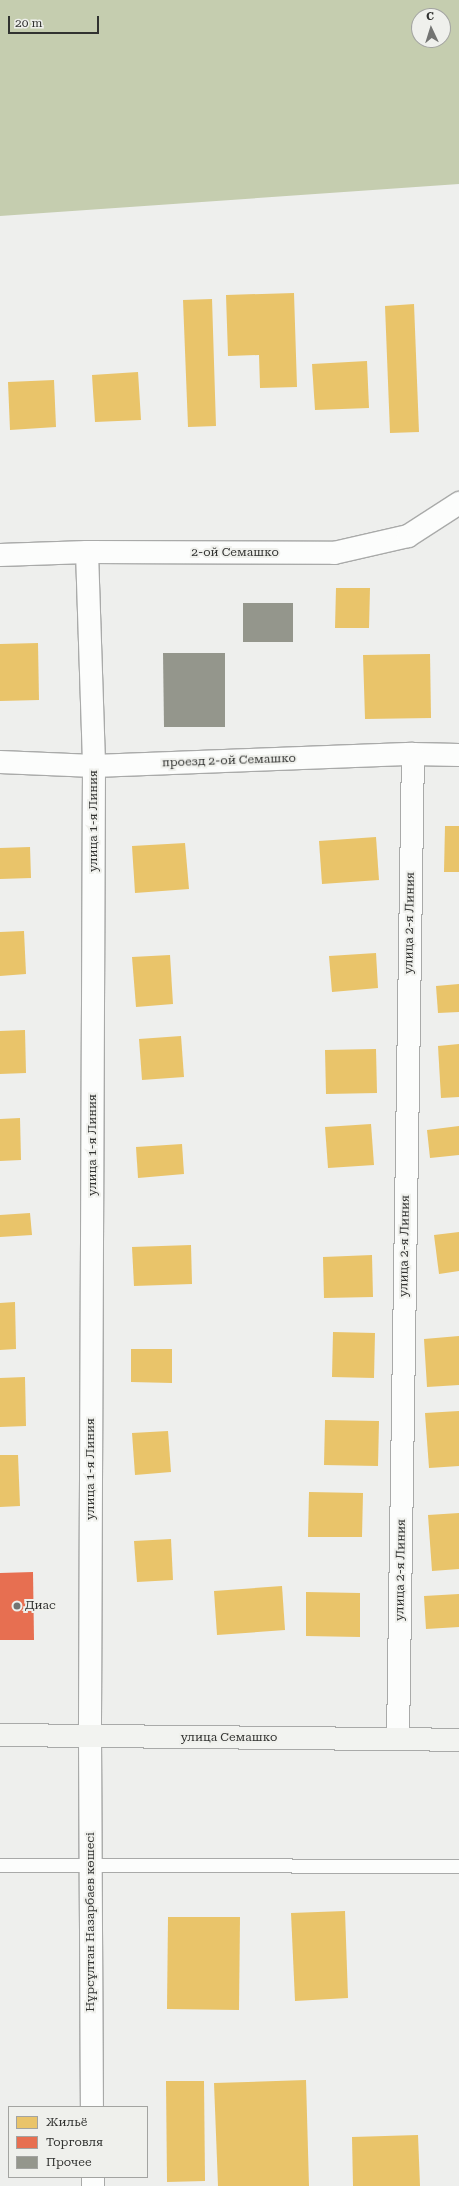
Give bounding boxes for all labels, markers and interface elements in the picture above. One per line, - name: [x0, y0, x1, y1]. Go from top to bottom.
- scale bar: [10, 8, 101, 34]
- north arrow: [411, 8, 451, 48]
- text: С: [426, 10, 434, 23]
- text: 20 m: [15, 16, 42, 30]
- street label: 2-ой Семашко: [191, 546, 279, 560]
- street label: проезд 2-ой Семашко: [162, 751, 296, 771]
- street label: улица 1-я Линия: [87, 770, 101, 872]
- street label: улица 2-я Линия: [402, 872, 418, 974]
- street label: улица 1-я Линия: [86, 1094, 100, 1196]
- street label: улица 2-я Линия: [397, 1195, 413, 1297]
- street label: улица 1-я Линия: [84, 1418, 98, 1520]
- street label: улица 2-я Линия: [393, 1519, 409, 1621]
- place label: Диас: [25, 1599, 56, 1613]
- marker: Диас: [12, 1601, 22, 1611]
- street label: улица Семашко: [181, 1731, 277, 1745]
- street label: Нұрсұлтан Назарбаев көшесі: [84, 1832, 98, 2012]
- legend: [8, 2106, 148, 2178]
- text: Жильё: [46, 2115, 87, 2129]
- text: Торговля: [46, 2135, 103, 2149]
- text: Прочее: [46, 2155, 92, 2169]

